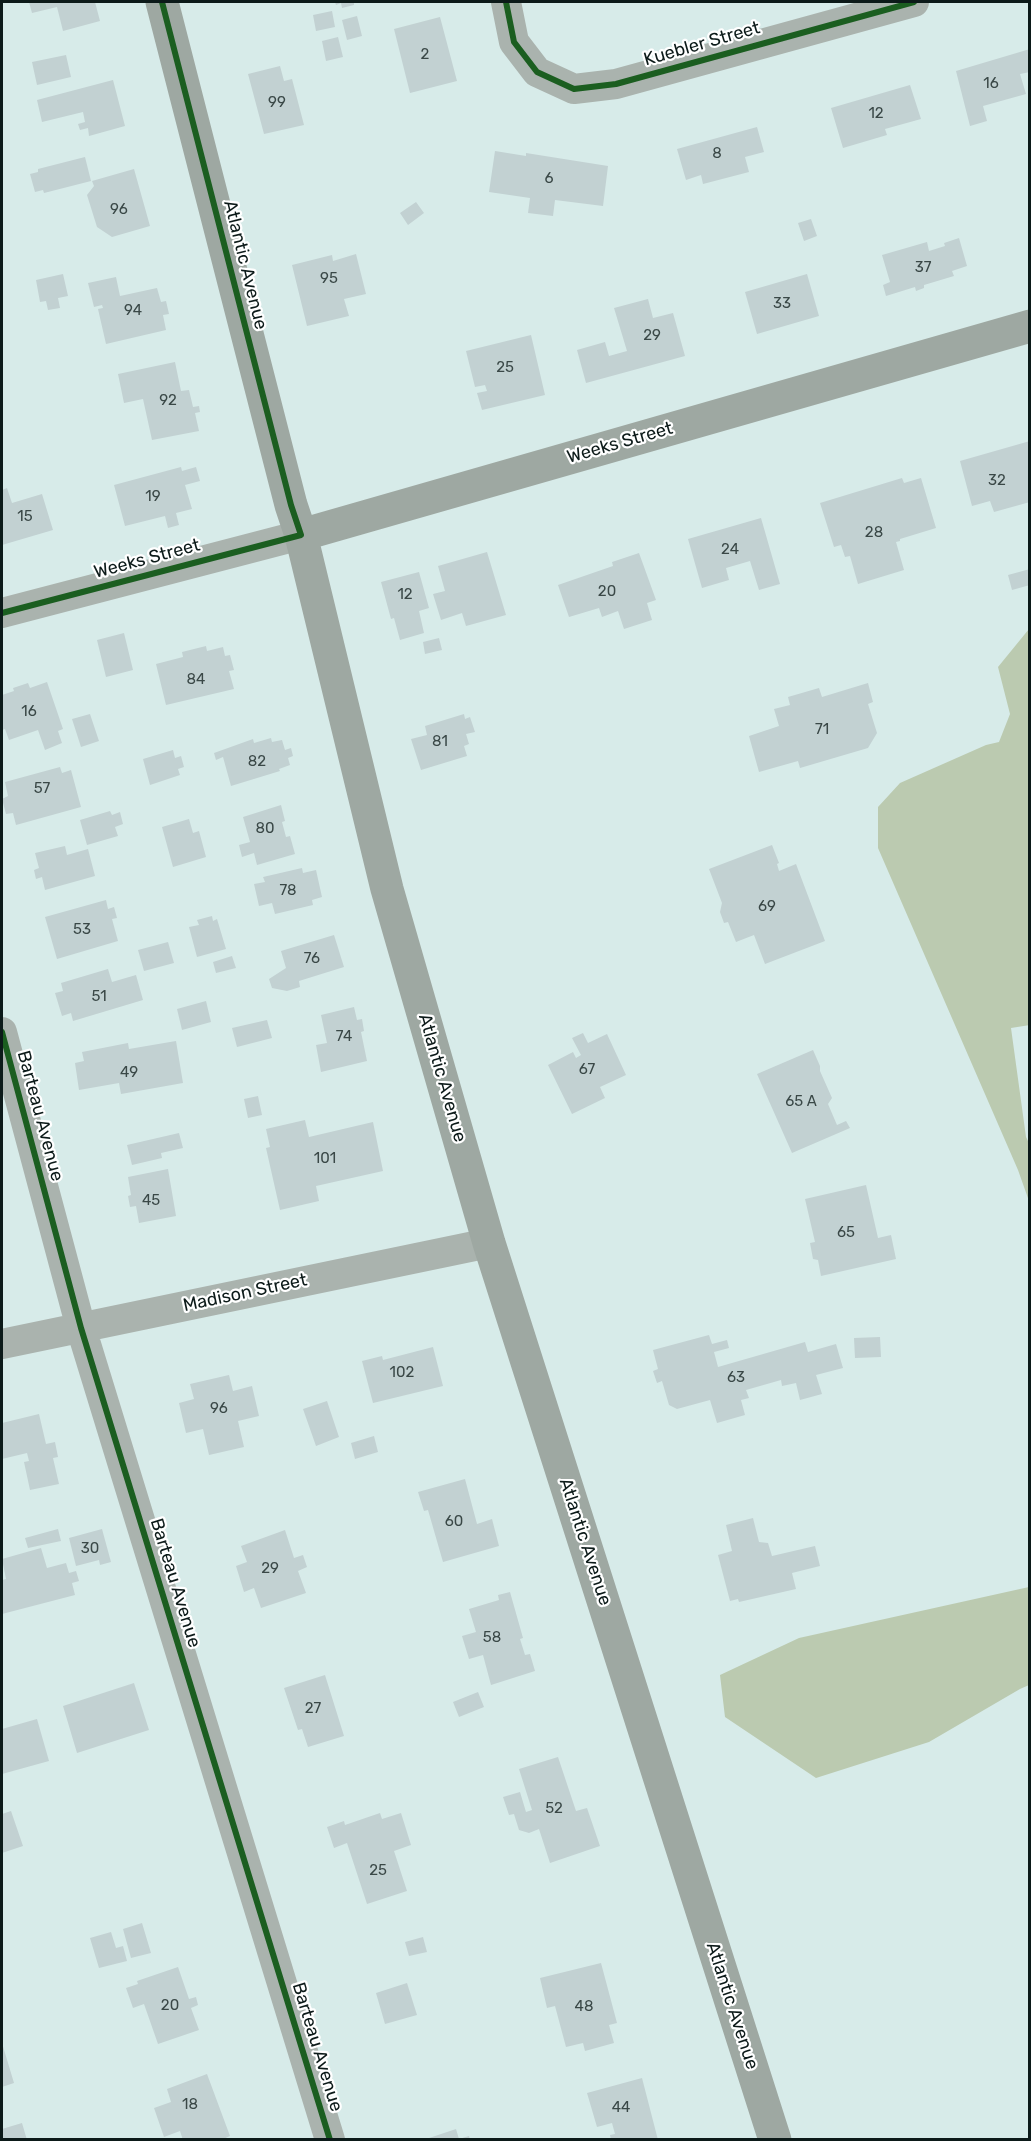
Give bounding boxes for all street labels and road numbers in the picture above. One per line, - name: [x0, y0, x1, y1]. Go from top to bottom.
- street label: Kuebler Street: [641, 17, 763, 71]
- street label: Atlantic Avenue: [218, 198, 272, 332]
- street label: Weeks Street: [565, 418, 675, 468]
- street label: Weeks Street: [92, 534, 202, 584]
- street label: Atlantic Avenue: [413, 1011, 471, 1145]
- street label: Barteau Avenue: [12, 1048, 68, 1184]
- street label: Madison Street: [181, 1269, 309, 1317]
- street label: Atlantic Avenue: [554, 1476, 616, 1608]
- street label: Barteau Avenue: [145, 1516, 205, 1650]
- street label: Atlantic Avenue: [701, 1940, 763, 2072]
- street label: Barteau Avenue: [287, 1980, 347, 2114]

